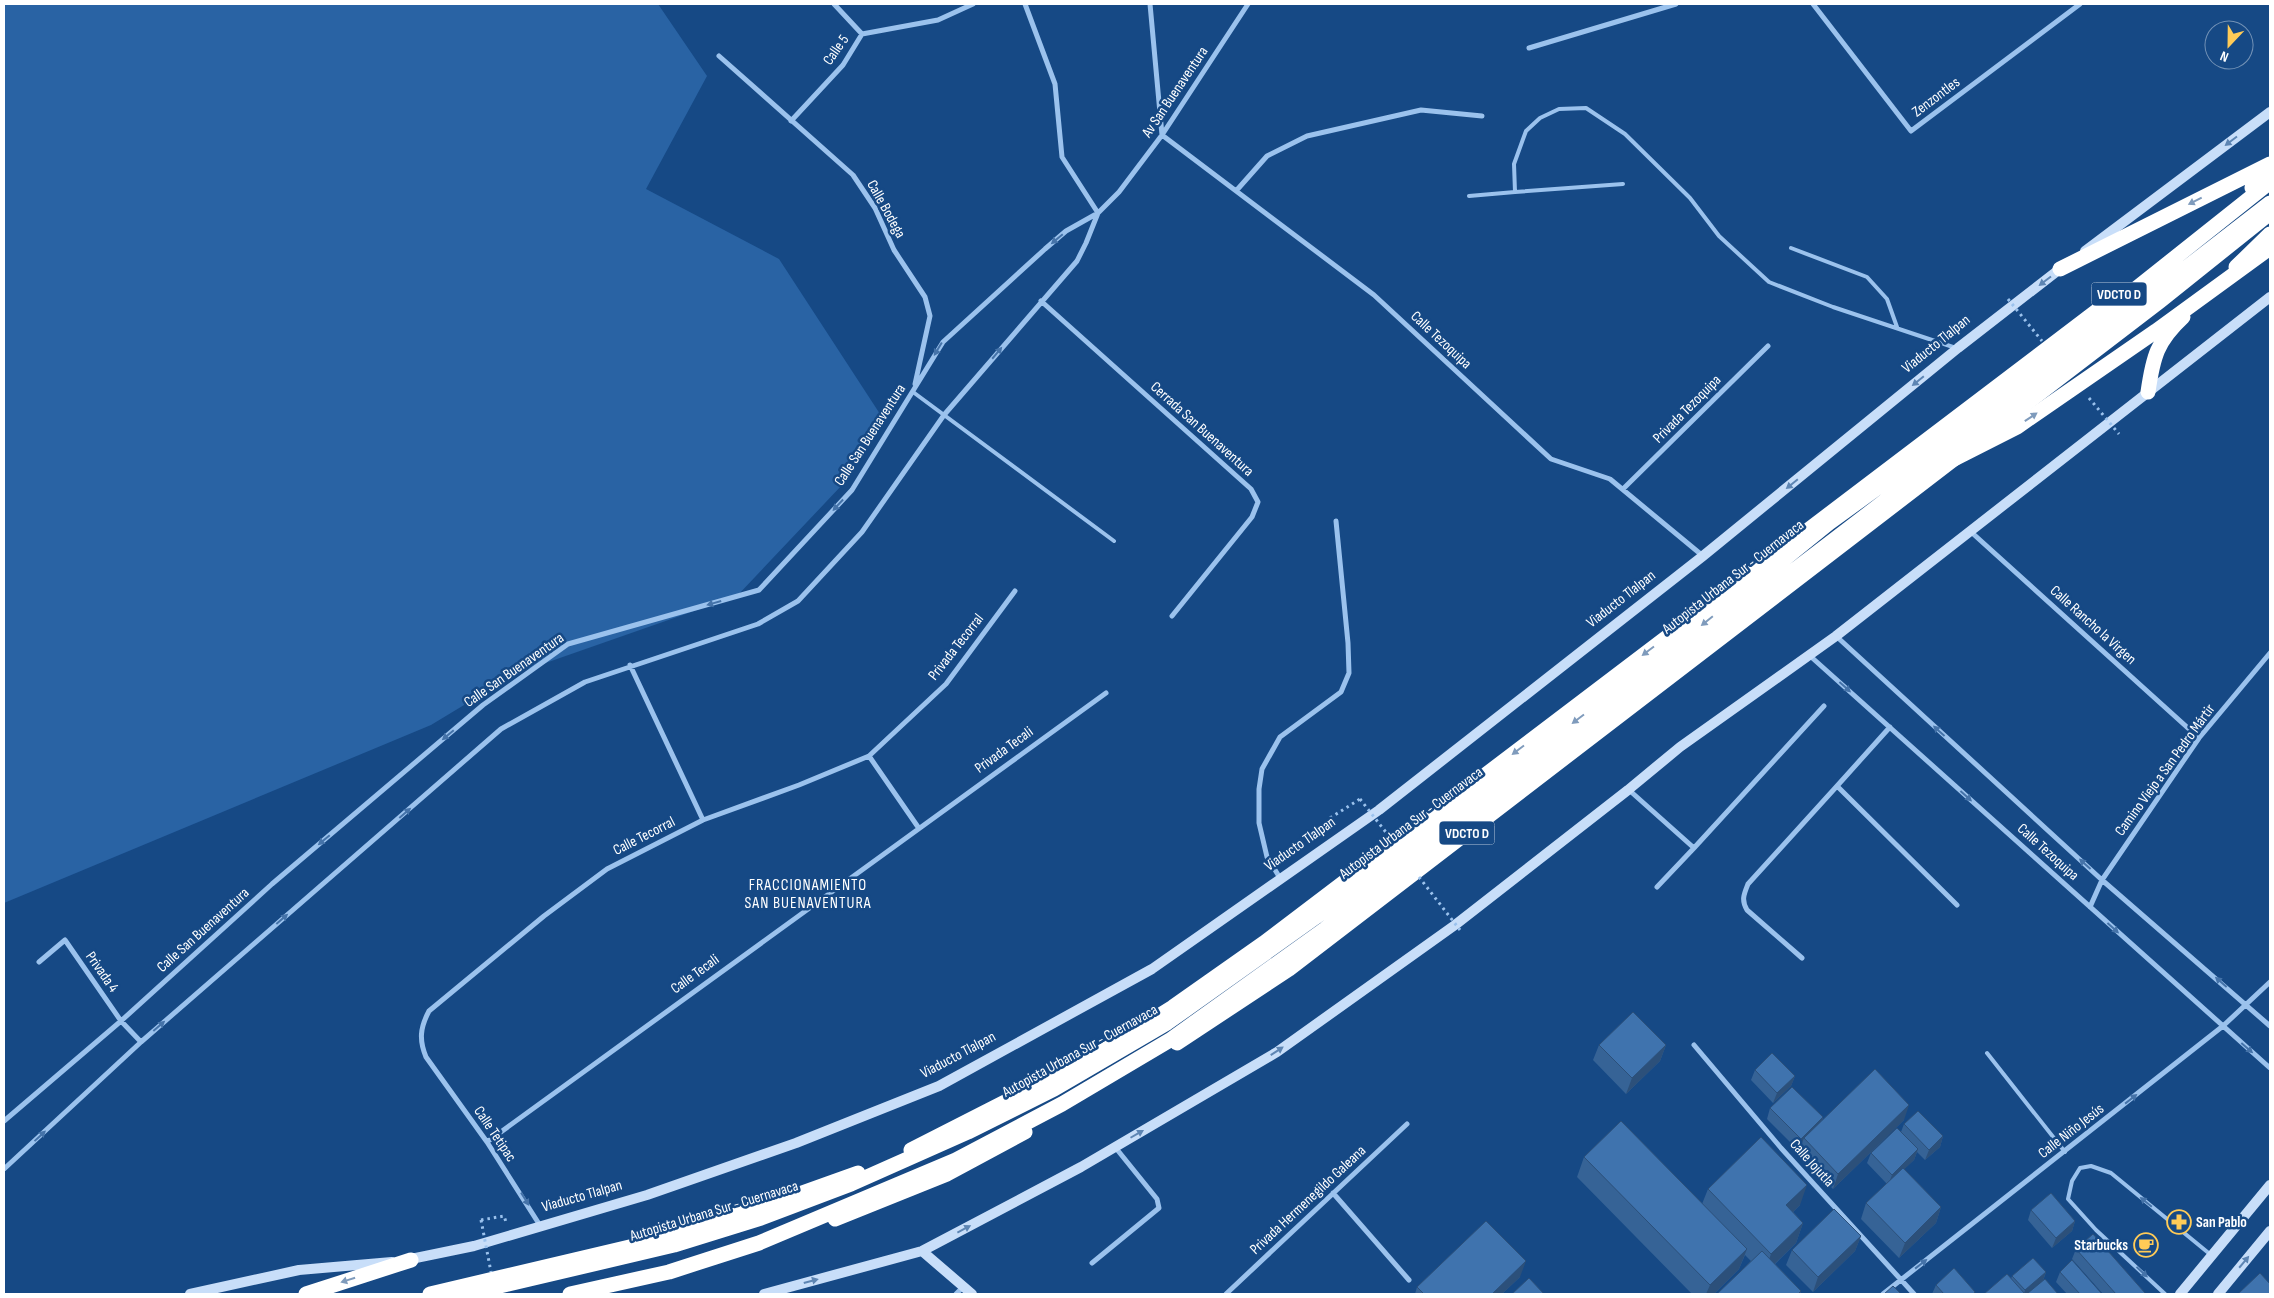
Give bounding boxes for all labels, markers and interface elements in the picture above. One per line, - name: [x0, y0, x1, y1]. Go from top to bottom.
- north arrow: [2204, 20, 2254, 70]
- street label: Calle 5: [819, 31, 853, 69]
- street label: Av San Buenaventura: [1137, 43, 1212, 142]
- text: N: [2218, 47, 2231, 66]
- street label: Zenzontles: [1908, 73, 1964, 121]
- one-way arrow: [2224, 136, 2238, 146]
- street label: Calle Bodega: [862, 177, 910, 242]
- one-way arrow: [2188, 197, 2203, 205]
- one-way arrow: [1051, 233, 1064, 244]
- one-way arrow: [2039, 275, 2052, 286]
- road number: VDCTO D: [2092, 282, 2146, 306]
- street label: Calle Tezoquipa: [1407, 307, 1476, 373]
- street label: Viaducto Tlalpan: [1898, 311, 1974, 377]
- one-way arrow: [934, 343, 943, 356]
- one-way arrow: [991, 347, 1002, 360]
- street label: Privada Tezoquipa: [1649, 371, 1725, 447]
- one-way arrow: [1911, 376, 1924, 387]
- street label: Cerrada San Buenaventura: [1146, 378, 1258, 481]
- street label: Calle San Buenaventura: [830, 380, 910, 490]
- one-way arrow: [2025, 412, 2038, 422]
- one-way arrow: [1785, 478, 1798, 489]
- one-way arrow: [832, 499, 844, 511]
- street label: Autopista Urbana Sur - Cuernavaca: [1657, 516, 1808, 639]
- street label: Viaducto Tlalpan: [1583, 566, 1659, 632]
- street label: Calle Rancho la Virgen: [2046, 581, 2140, 669]
- one-way arrow: [706, 599, 722, 607]
- street label: Privada Tecorral: [924, 610, 988, 684]
- one-way arrow: [1701, 615, 1714, 626]
- street label: Calle San Buenaventura: [460, 628, 568, 712]
- one-way arrow: [1642, 646, 1655, 657]
- one-way arrow: [1839, 681, 1851, 693]
- street label: Camino Viejo a San Pedro Mártir: [2111, 700, 2220, 840]
- one-way arrow: [1571, 714, 1585, 724]
- street label: Privada Tecali: [971, 722, 1037, 778]
- one-way arrow: [1934, 725, 1946, 737]
- one-way arrow: [442, 729, 454, 740]
- one-way arrow: [1512, 744, 1525, 755]
- street label: Autopista Urbana Sur - Cuernavaca: [1335, 763, 1487, 884]
- one-way arrow: [1960, 790, 1972, 802]
- one-way arrow: [398, 807, 410, 819]
- street label: Calle Tecorral: [610, 812, 678, 860]
- street label: Viaducto Tlalpan: [1261, 813, 1339, 875]
- street label: Calle Tezoquipa: [2013, 819, 2083, 885]
- road number: VDCTO D: [1440, 821, 1494, 844]
- one-way arrow: [318, 834, 330, 845]
- one-way arrow: [2079, 858, 2091, 870]
- district label: FRACCIONAMIENTO SAN BUENAVENTURA: [744, 876, 872, 913]
- street label: Calle San Buenaventura: [153, 883, 253, 976]
- one-way arrow: [276, 914, 289, 925]
- one-way arrow: [2107, 922, 2119, 934]
- street label: Privada 4: [81, 948, 123, 996]
- street label: Calle Tecali: [667, 950, 723, 998]
- one-way arrow: [2215, 977, 2227, 988]
- street label: Autopista Urbana Sur - Cuernavaca: [998, 1000, 1161, 1102]
- one-way arrow: [153, 1020, 165, 1032]
- street label: Viaducto Tlalpan: [917, 1027, 999, 1083]
- one-way arrow: [2241, 1042, 2254, 1053]
- one-way arrow: [1270, 1047, 1284, 1056]
- one-way arrow: [2125, 1093, 2138, 1104]
- street label: Calle Niño Jesús: [2034, 1099, 2108, 1163]
- street label: Calle Tetipac: [469, 1102, 521, 1166]
- one-way arrow: [1130, 1129, 1144, 1138]
- one-way arrow: [33, 1130, 46, 1141]
- street label: Calle Jojutla: [1785, 1135, 1839, 1191]
- street label: Privada Hermenegildo Galeana: [1246, 1141, 1370, 1259]
- street label: Viaducto Tlalpan: [540, 1175, 624, 1217]
- street label: Autopista Urbana Sur - Cuernavaca: [627, 1176, 801, 1246]
- one-way arrow: [520, 1193, 529, 1206]
- one-way arrow: [2140, 1196, 2153, 1207]
- pharmacy icon: San Pablo: [2166, 1209, 2192, 1235]
- place label: San Pablo: [2196, 1213, 2247, 1232]
- one-way arrow: [957, 1224, 971, 1233]
- cafe icon: Starbucks: [2133, 1232, 2159, 1258]
- place label: Starbucks: [2074, 1236, 2128, 1255]
- one-way arrow: [2238, 1257, 2250, 1269]
- one-way arrow: [1914, 1259, 1927, 1270]
- one-way arrow: [2135, 1266, 2147, 1278]
- one-way arrow: [341, 1277, 356, 1285]
- one-way arrow: [804, 1277, 819, 1285]

